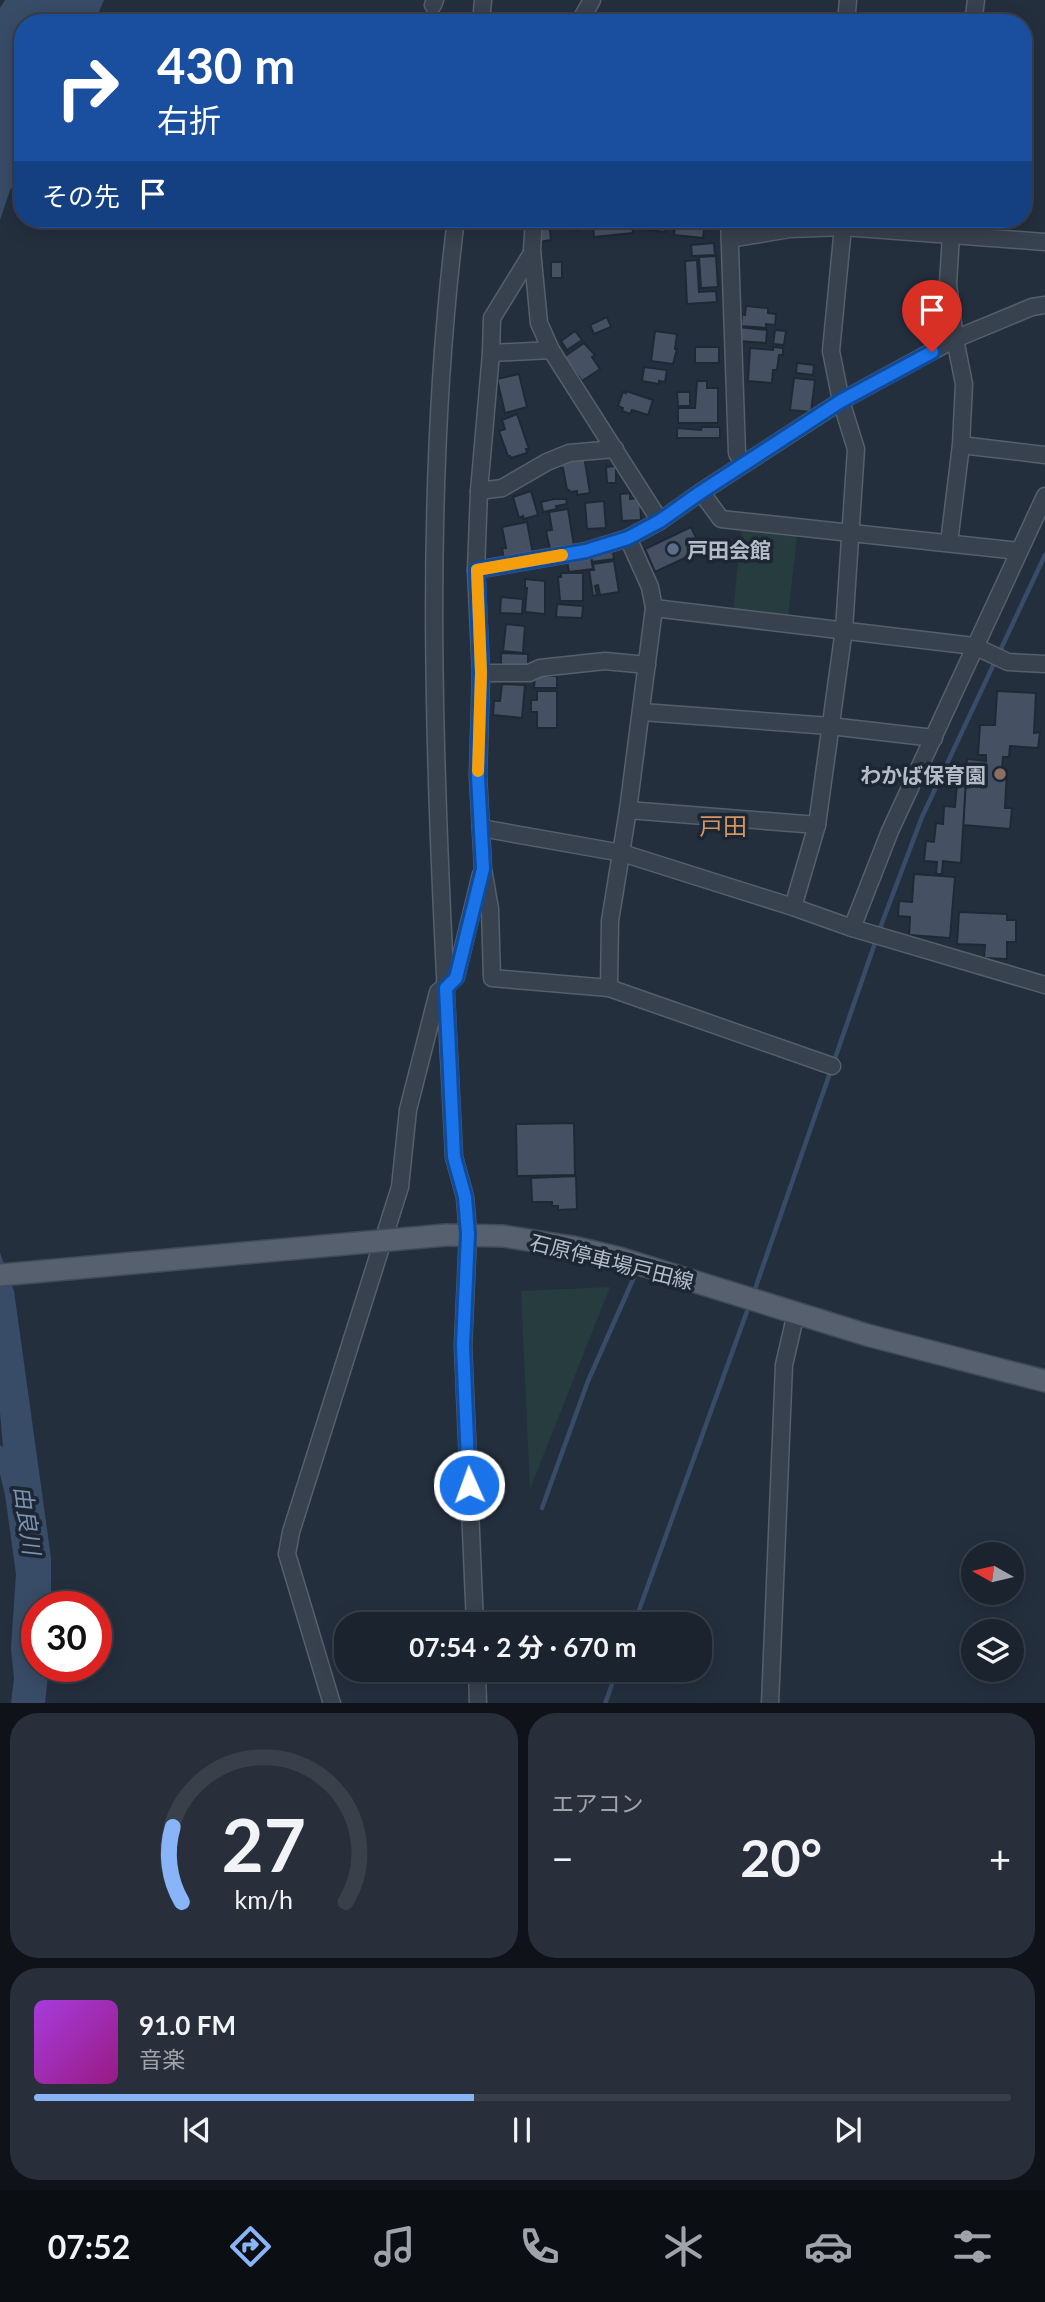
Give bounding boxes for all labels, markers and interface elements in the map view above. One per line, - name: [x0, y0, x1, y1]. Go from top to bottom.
- text: 430 m: [157, 36, 295, 94]
- icon: right: [42, 42, 133, 133]
- text: 右折: [157, 100, 221, 139]
- icon: arrive: [134, 175, 172, 213]
- text: その先: [42, 180, 120, 212]
- pin: [902, 280, 962, 352]
- icon: arrive: [913, 291, 951, 329]
- place label: 戸田会館: [687, 537, 771, 562]
- marker: 戸田会館: [665, 541, 681, 557]
- place label: わかば保育園: [860, 762, 986, 787]
- marker: わかば保育園: [992, 766, 1008, 782]
- district label: 戸田: [699, 811, 747, 840]
- street label: 石原停車場戸田線: [527, 1229, 697, 1293]
- position arrow: [432, 1448, 506, 1522]
- water label: 由良川: [9, 1484, 47, 1559]
- north arrow: [961, 1542, 1024, 1605]
- map controls: [961, 1542, 1024, 1682]
- speed limit sign: 30: [21, 1591, 112, 1682]
- button: layers: [961, 1619, 1024, 1682]
- text: 07:54 · 2 分 · 670 m: [409, 1631, 637, 1663]
- text: エアコン: [552, 1789, 644, 1817]
- text: 27: [222, 1800, 306, 1888]
- text: 20°: [740, 1826, 822, 1888]
- text: −: [552, 1835, 574, 1881]
- text: +: [989, 1835, 1011, 1881]
- text: km/h: [234, 1883, 293, 1913]
- text: 91.0 FM: [139, 2009, 236, 2041]
- text: 音楽: [139, 2045, 185, 2073]
- icon: previous: [178, 2111, 216, 2149]
- icon: pause: [503, 2111, 541, 2149]
- icon: next: [829, 2111, 867, 2149]
- icon: directions: [226, 2222, 275, 2271]
- icon: music: [370, 2222, 419, 2271]
- icon: phone: [515, 2222, 564, 2271]
- icon: climate: [659, 2222, 708, 2271]
- icon: car: [804, 2222, 853, 2271]
- icon: filters: [948, 2222, 997, 2271]
- text: 07:52: [48, 2227, 130, 2266]

